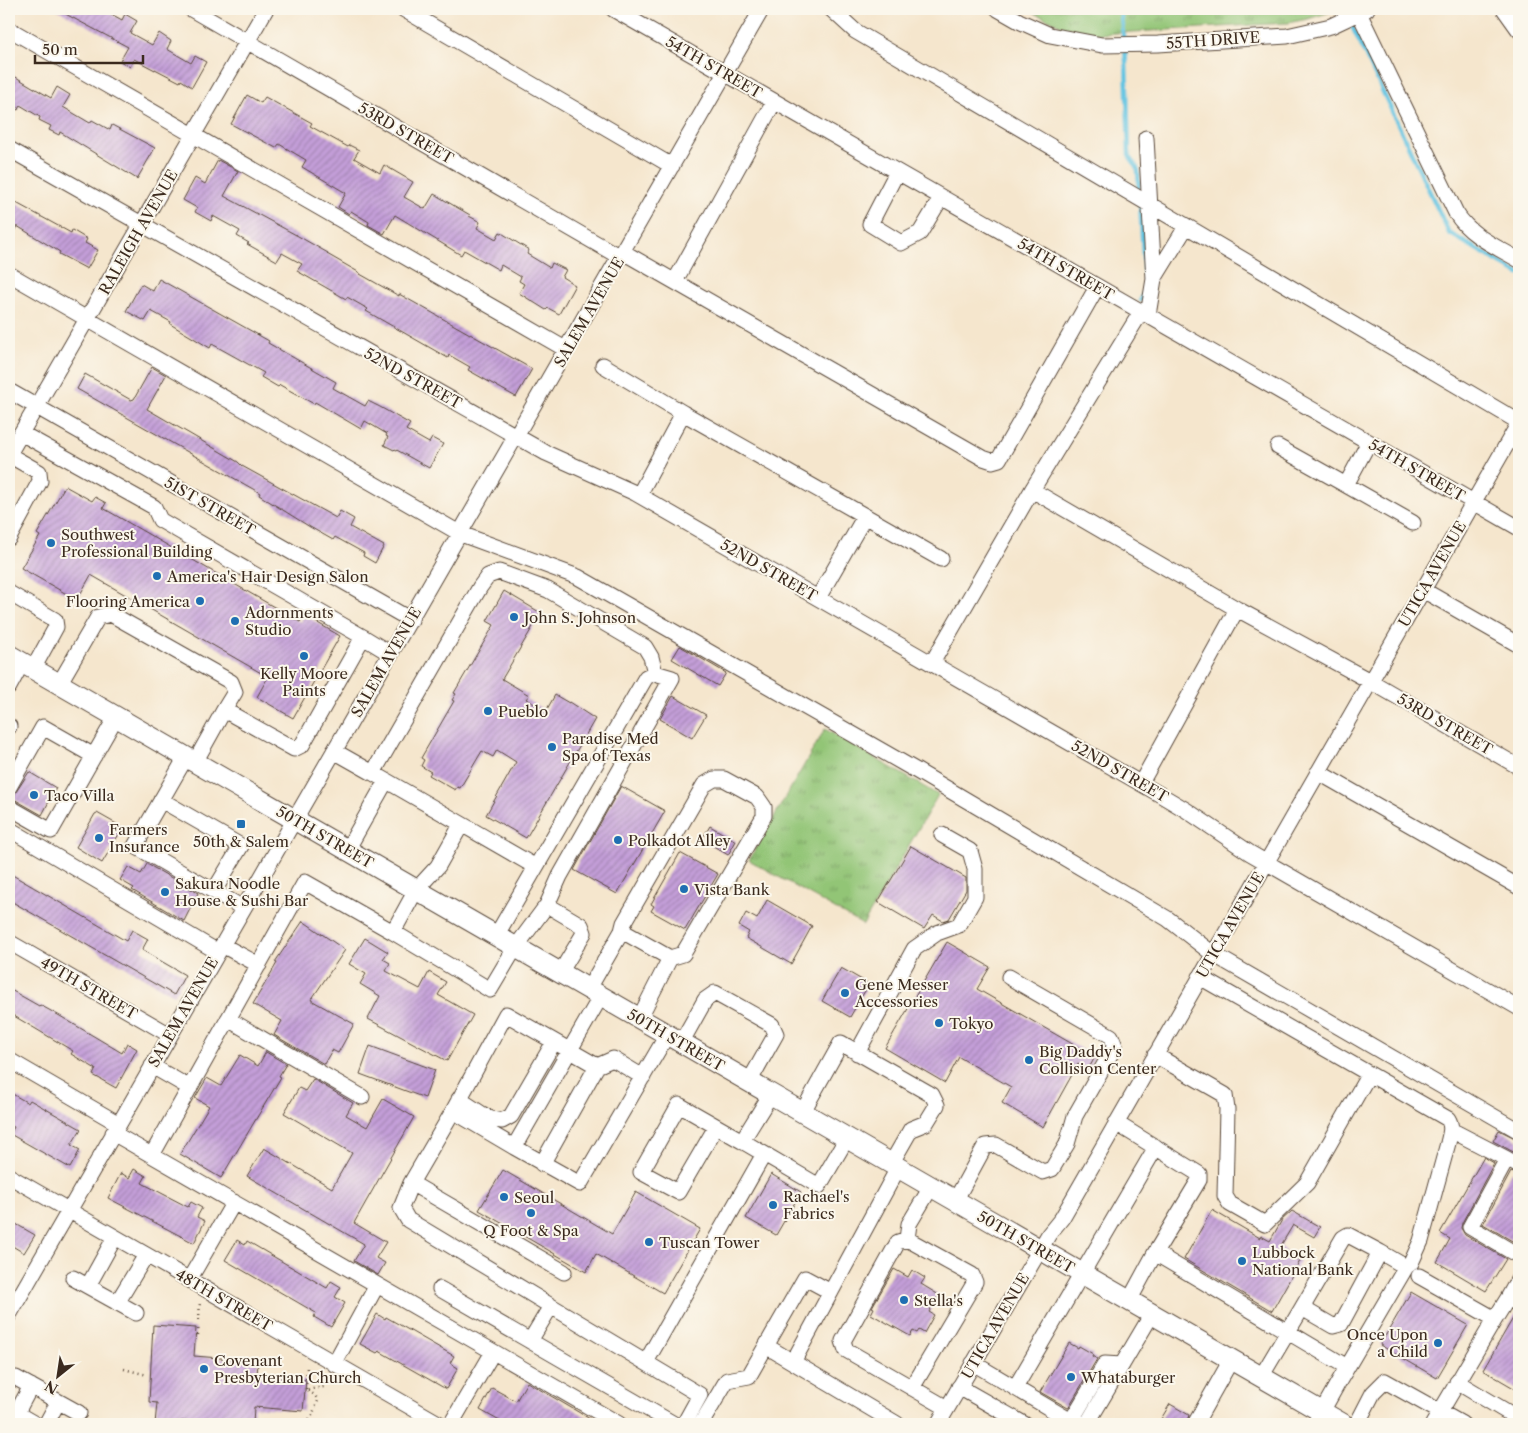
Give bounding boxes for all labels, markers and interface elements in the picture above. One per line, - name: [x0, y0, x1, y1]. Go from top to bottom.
- street label: 55TH DRIVE: [1165, 27, 1261, 53]
- scale bar: [35, 32, 142, 64]
- street label: 54TH STREET: [662, 32, 766, 103]
- text: 50 m: [42, 40, 78, 59]
- street label: 53RD STREET: [355, 98, 458, 168]
- street label: RALEIGH AVENUE: [94, 166, 182, 298]
- street label: 54TH STREET: [1014, 234, 1118, 305]
- street label: SALEM AVENUE: [550, 254, 628, 370]
- street label: 52ND STREET: [361, 343, 466, 413]
- street label: 54TH STREET: [1365, 435, 1469, 506]
- street label: 51ST STREET: [161, 472, 259, 540]
- street label: UTICA AVENUE: [1394, 518, 1470, 630]
- place label: Southwest Professional Building: [61, 525, 212, 561]
- street label: 52ND STREET: [717, 535, 821, 606]
- marker: Southwest Professional Building: [45, 537, 57, 549]
- place label: America's Hair Design Salon: [166, 567, 369, 586]
- marker: America's Hair Design Salon: [151, 570, 163, 582]
- place label: Flooring America: [66, 592, 190, 611]
- marker: Flooring America: [194, 595, 206, 607]
- place label: Adornments Studio: [244, 603, 334, 639]
- street label: SALEM AVENUE: [347, 604, 425, 720]
- place label: John S. Johnson: [522, 608, 637, 627]
- marker: John S. Johnson: [508, 611, 520, 623]
- marker: Adornments Studio: [229, 615, 241, 627]
- marker: Kelly Moore Paints: [298, 650, 310, 662]
- place label: Kelly Moore Paints: [260, 664, 348, 700]
- street label: 53RD STREET: [1394, 689, 1497, 759]
- place label: Pueblo: [498, 702, 548, 721]
- marker: Pueblo: [482, 705, 494, 717]
- place label: Paradise Med Spa of Texas: [562, 729, 659, 765]
- street label: 52ND STREET: [1068, 736, 1172, 807]
- marker: Paradise Med Spa of Texas: [546, 741, 558, 753]
- place label: Taco Villa: [44, 786, 115, 805]
- marker: Taco Villa: [28, 789, 40, 801]
- street label: 50TH STREET: [273, 802, 378, 873]
- marker: 50th & Salem: [235, 818, 247, 830]
- place label: Farmers Insurance: [109, 820, 180, 856]
- place label: Polkadot Alley: [628, 831, 732, 850]
- marker: Farmers Insurance: [93, 832, 105, 844]
- place label: 50th & Salem: [193, 832, 289, 851]
- marker: Polkadot Alley: [612, 834, 624, 846]
- street label: UTICA AVENUE: [1192, 869, 1268, 981]
- place label: Sakura Noodle House & Sushi Bar: [175, 874, 309, 910]
- place label: Vista Bank: [693, 880, 771, 899]
- marker: Vista Bank: [678, 883, 690, 895]
- marker: Sakura Noodle House & Sushi Bar: [159, 886, 171, 898]
- street label: 49TH STREET: [37, 953, 141, 1024]
- street label: SALEM AVENUE: [144, 954, 222, 1070]
- place label: Gene Messer Accessories: [854, 975, 949, 1011]
- marker: Gene Messer Accessories: [839, 987, 851, 999]
- street label: 50TH STREET: [624, 1005, 729, 1076]
- place label: Tokyo: [949, 1014, 994, 1033]
- marker: Tokyo: [933, 1017, 945, 1029]
- place label: Big Daddy's Collision Center: [1039, 1042, 1157, 1078]
- marker: Big Daddy's Collision Center: [1023, 1054, 1035, 1066]
- place label: Rachael's Fabrics: [783, 1187, 850, 1223]
- place label: Seoul: [514, 1188, 555, 1207]
- marker: Seoul: [498, 1191, 510, 1203]
- marker: Rachael's Fabrics: [767, 1199, 779, 1211]
- marker: Q Foot & Spa: [525, 1207, 537, 1219]
- street label: 50TH STREET: [974, 1207, 1079, 1278]
- place label: Q Foot & Spa: [483, 1221, 579, 1240]
- place label: Tuscan Tower: [659, 1233, 760, 1252]
- marker: Tuscan Tower: [643, 1236, 655, 1248]
- place label: Lubbock National Bank: [1252, 1243, 1355, 1279]
- marker: Lubbock National Bank: [1236, 1255, 1248, 1267]
- street label: 48TH STREET: [172, 1265, 276, 1336]
- street label: UTICA AVENUE: [957, 1270, 1033, 1382]
- place label: Stella's: [914, 1291, 963, 1310]
- marker: Stella's: [898, 1294, 910, 1306]
- place label: Once Upon a Child: [1347, 1325, 1429, 1361]
- marker: Once Upon a Child: [1432, 1337, 1444, 1349]
- north arrow: [32, 1350, 82, 1400]
- place label: Covenant Presbyterian Church: [214, 1351, 362, 1387]
- marker: Covenant Presbyterian Church: [198, 1363, 210, 1375]
- place label: Whataburger: [1080, 1368, 1176, 1387]
- marker: Whataburger: [1065, 1371, 1077, 1383]
- text: N: [42, 1376, 61, 1398]

